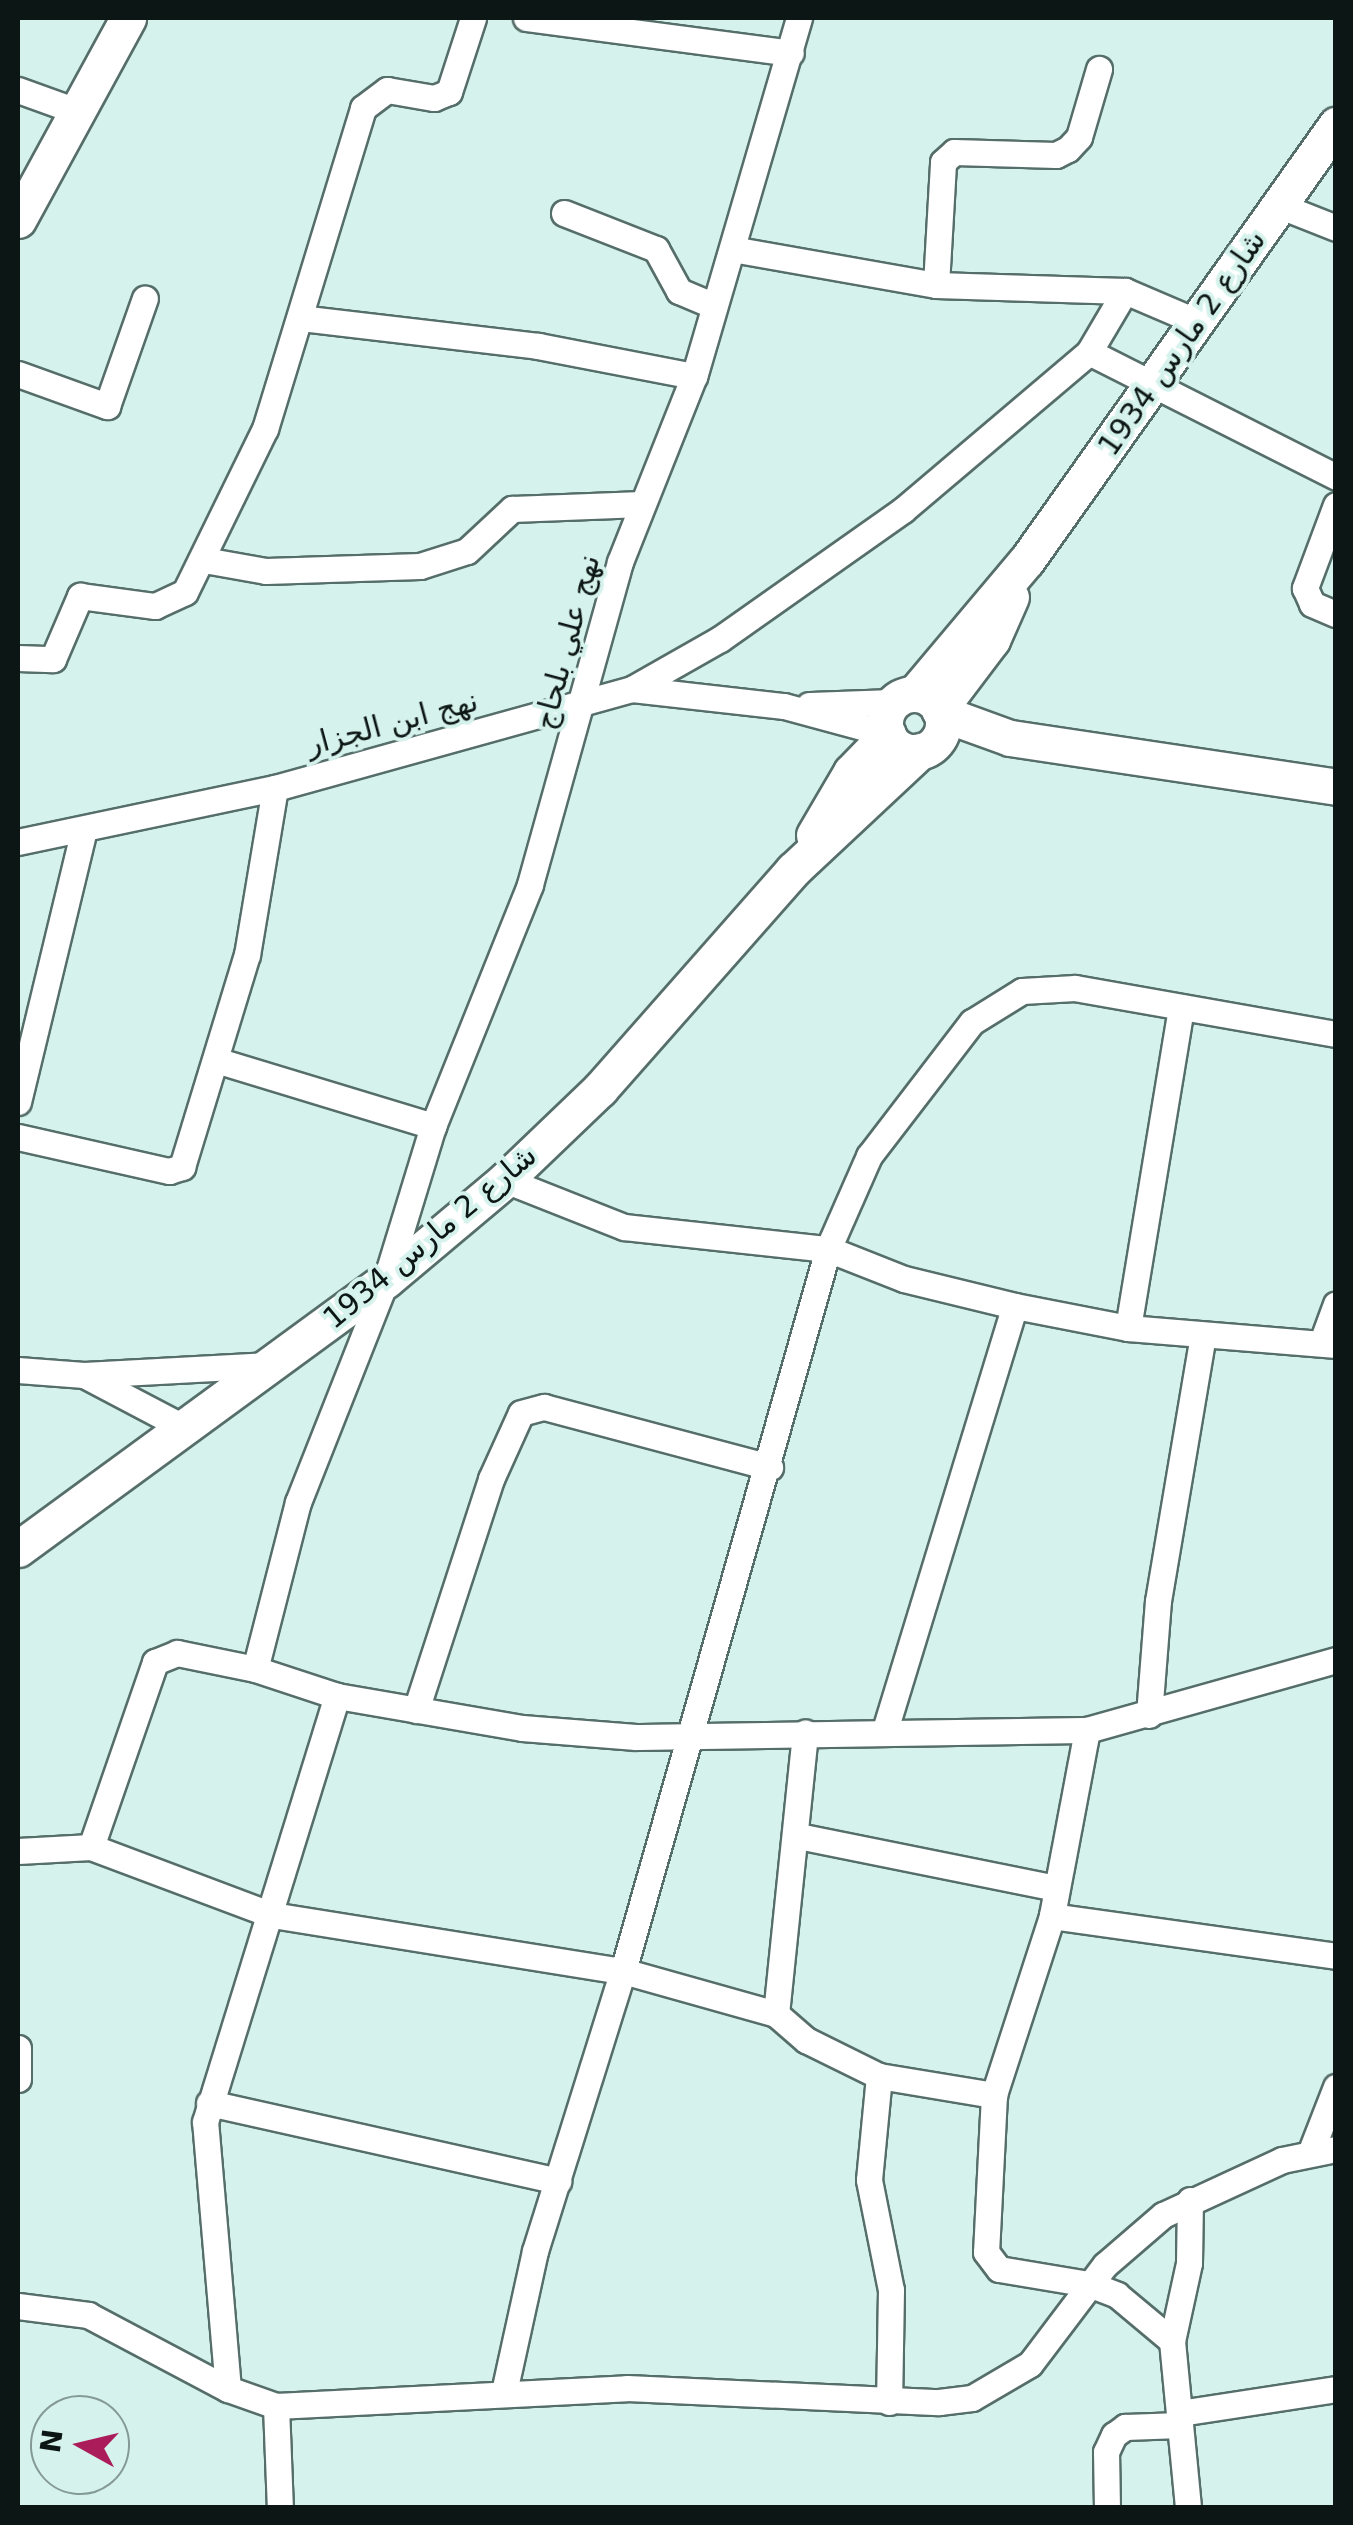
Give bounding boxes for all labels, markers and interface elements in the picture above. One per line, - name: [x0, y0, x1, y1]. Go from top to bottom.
- street label: شارع 2 مارس 1934: [1091, 223, 1273, 463]
- street label: نهج علي بلحاج: [526, 551, 608, 733]
- street label: نهج ابن الجزار: [302, 683, 482, 763]
- street label: شارع 2 مارس 1934: [316, 1137, 544, 1337]
- north arrow: [30, 2395, 130, 2495]
- text: N: [34, 2427, 70, 2455]

